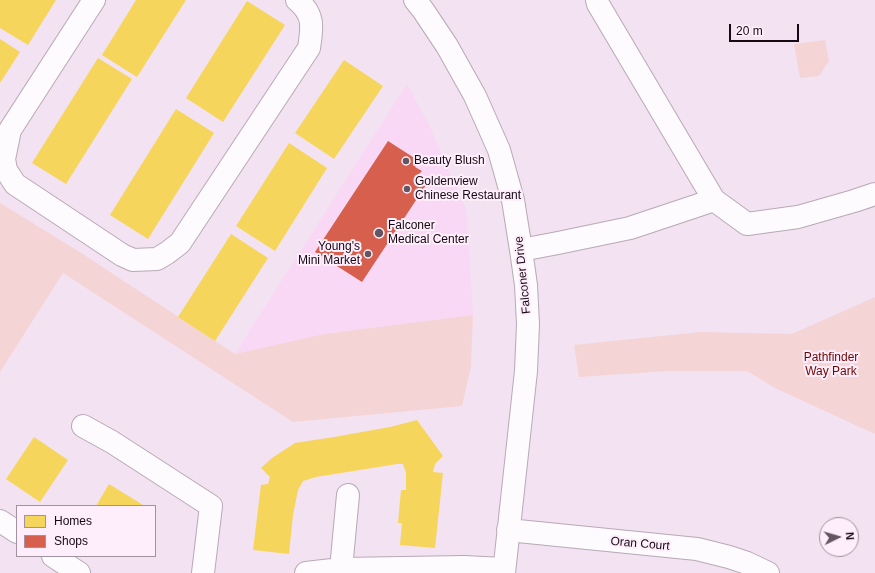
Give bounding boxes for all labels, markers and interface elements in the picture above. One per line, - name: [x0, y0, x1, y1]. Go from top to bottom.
- scale bar: [731, 16, 801, 42]
- text: 20 m: [736, 24, 763, 38]
- place label: Beauty Blush: [414, 154, 485, 168]
- marker: Beauty Blush: [401, 156, 411, 166]
- place label: Goldenview Chinese Restaurant: [415, 175, 521, 203]
- marker: Goldenview Chinese Restaurant: [402, 184, 412, 194]
- place label: Falconer Medical Center: [388, 219, 469, 247]
- marker: Falconer Medical Center: [373, 227, 385, 239]
- street label: Falconer Drive: [512, 235, 534, 315]
- place label: Young's Mini Market: [298, 240, 360, 268]
- marker: Young's Mini Market: [363, 249, 373, 259]
- park label: Pathfinder Way Park: [804, 351, 858, 379]
- legend: [16, 505, 156, 557]
- text: Homes: [54, 514, 92, 528]
- north arrow: [819, 517, 859, 557]
- text: N: [844, 532, 856, 541]
- text: Shops: [54, 534, 88, 548]
- street label: Oran Court: [610, 534, 670, 554]

